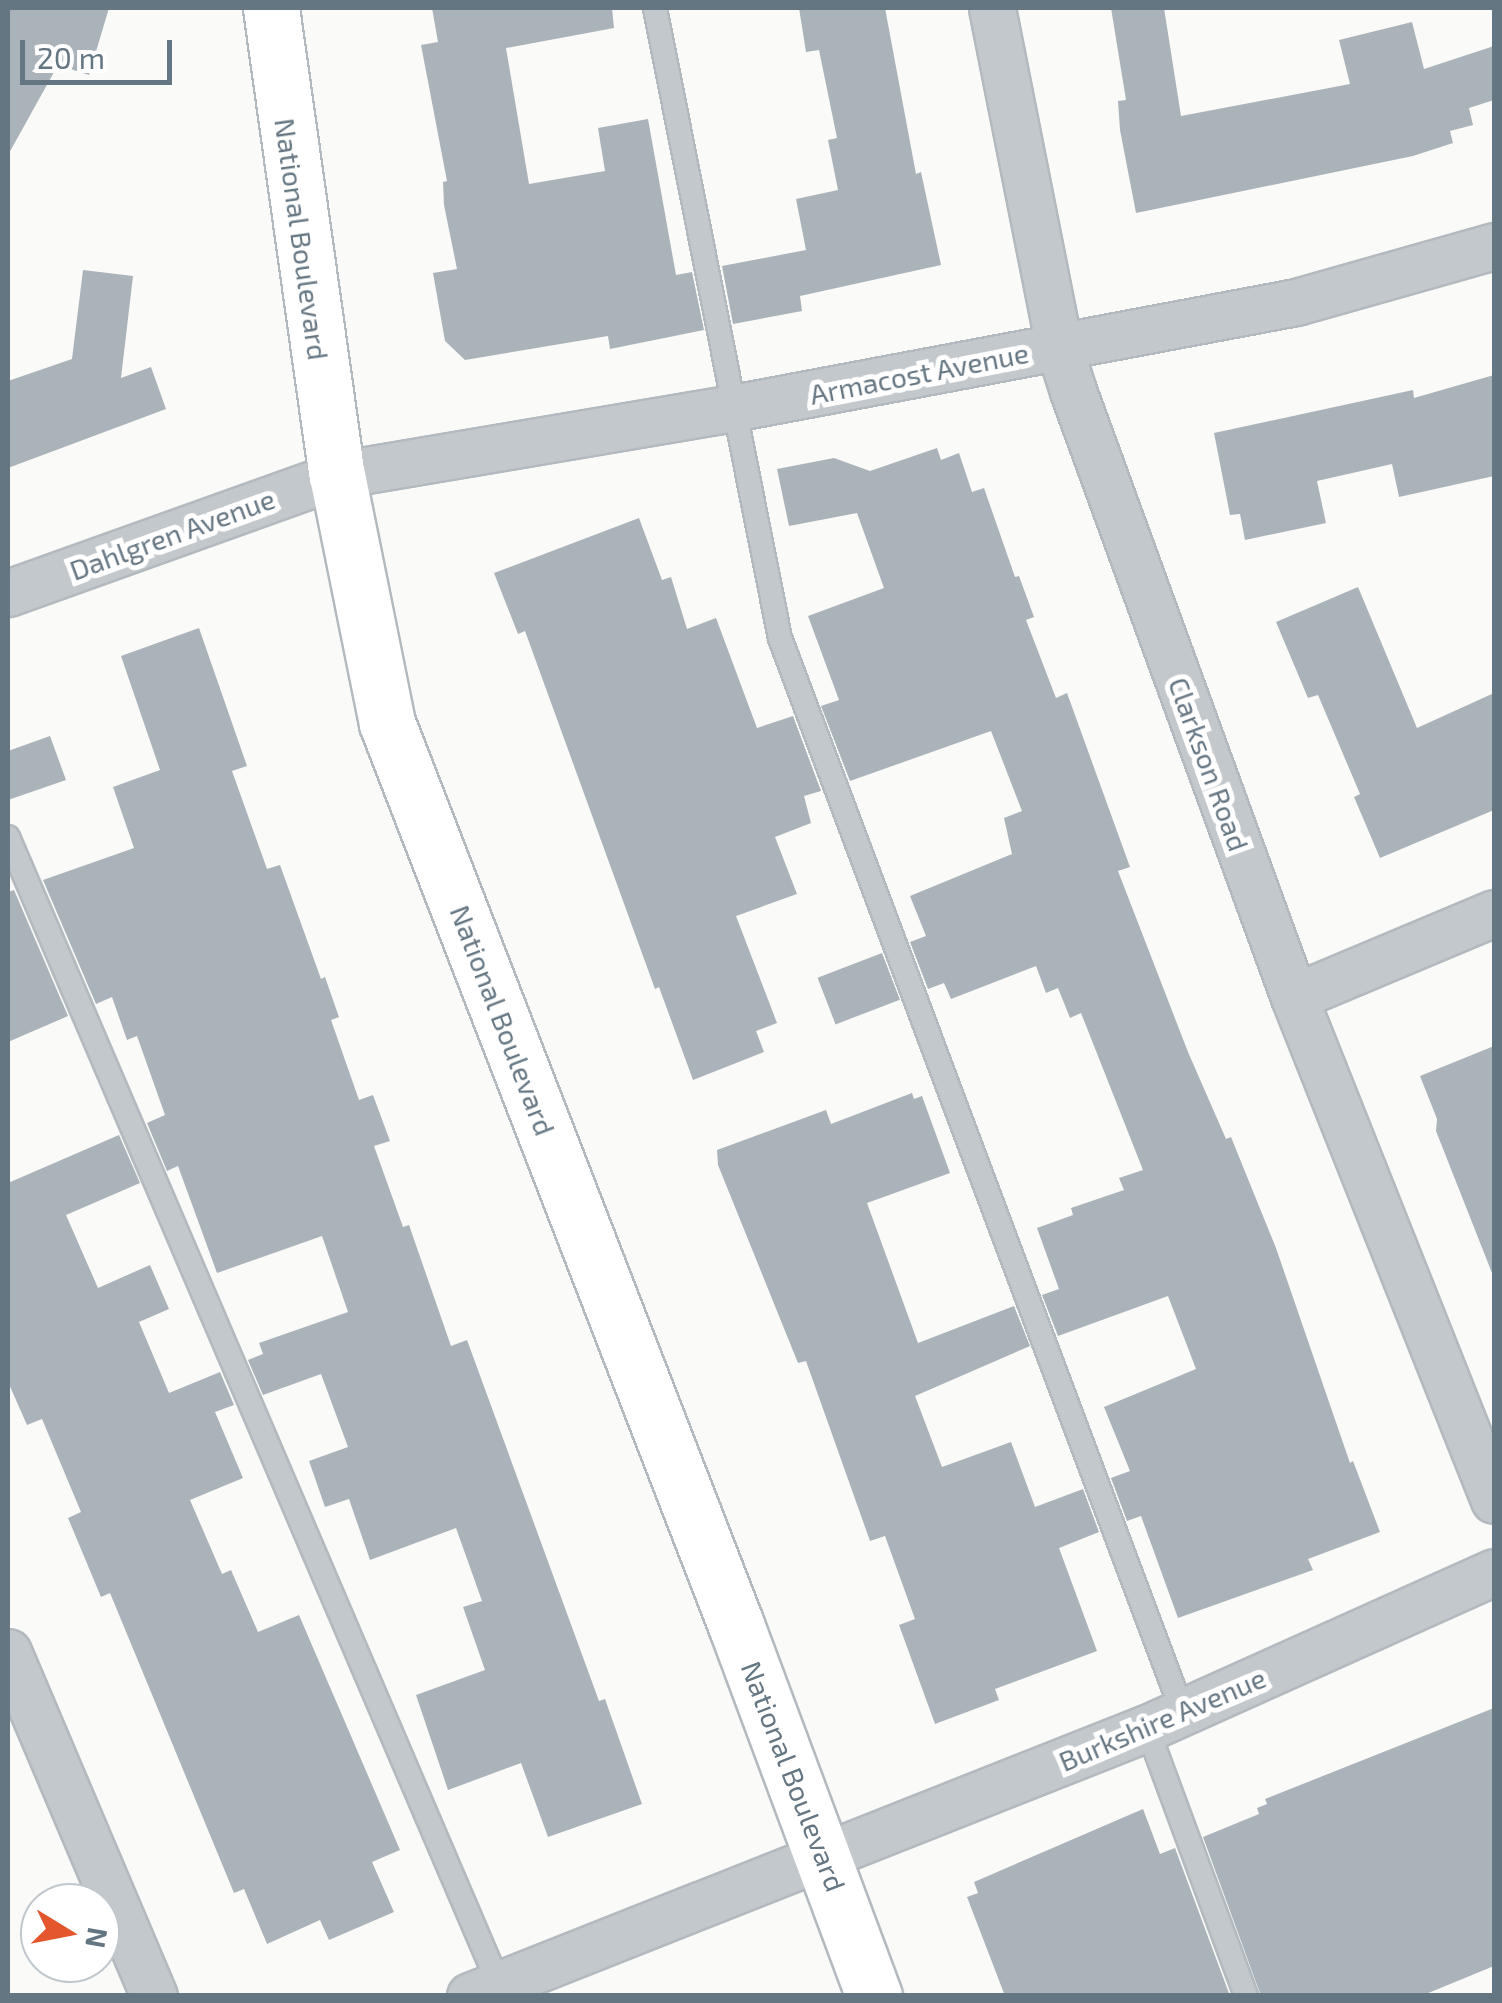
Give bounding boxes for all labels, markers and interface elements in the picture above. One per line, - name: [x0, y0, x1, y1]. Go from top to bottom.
- scale bar: [25, 20, 178, 82]
- text: 20 m: [37, 39, 105, 75]
- street label: National Boulevard: [268, 116, 336, 362]
- street label: Armacost Avenue: [806, 335, 1032, 411]
- street label: Dahlgren Avenue: [65, 481, 279, 587]
- street label: Clarkson Road: [1162, 673, 1256, 855]
- street label: National Boulevard: [444, 900, 562, 1140]
- street label: National Boulevard: [735, 1656, 853, 1896]
- street label: Burkshire Avenue: [1053, 1660, 1271, 1778]
- north arrow: [20, 1883, 120, 1983]
- text: N: [79, 1925, 116, 1951]

